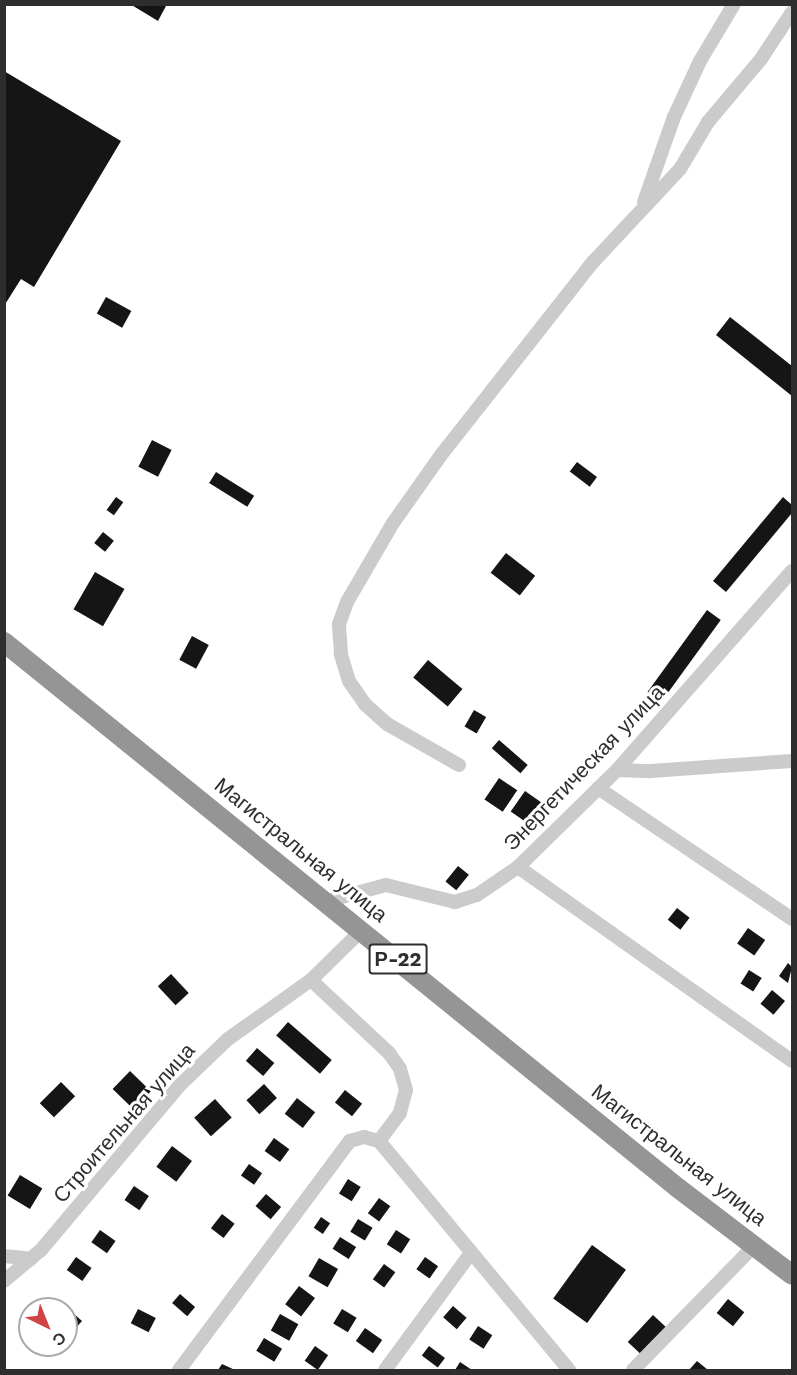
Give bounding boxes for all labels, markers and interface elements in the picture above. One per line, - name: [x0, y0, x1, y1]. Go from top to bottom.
- street label: Энергетическая улица: [498, 680, 670, 856]
- street label: Магистральная улица: [210, 773, 392, 927]
- road number: Р-22: [368, 942, 428, 976]
- street label: Строительная улица: [48, 1038, 200, 1208]
- street label: Магистральная улица: [587, 1079, 771, 1231]
- north arrow: [18, 1297, 78, 1357]
- text: С: [49, 1328, 70, 1350]

